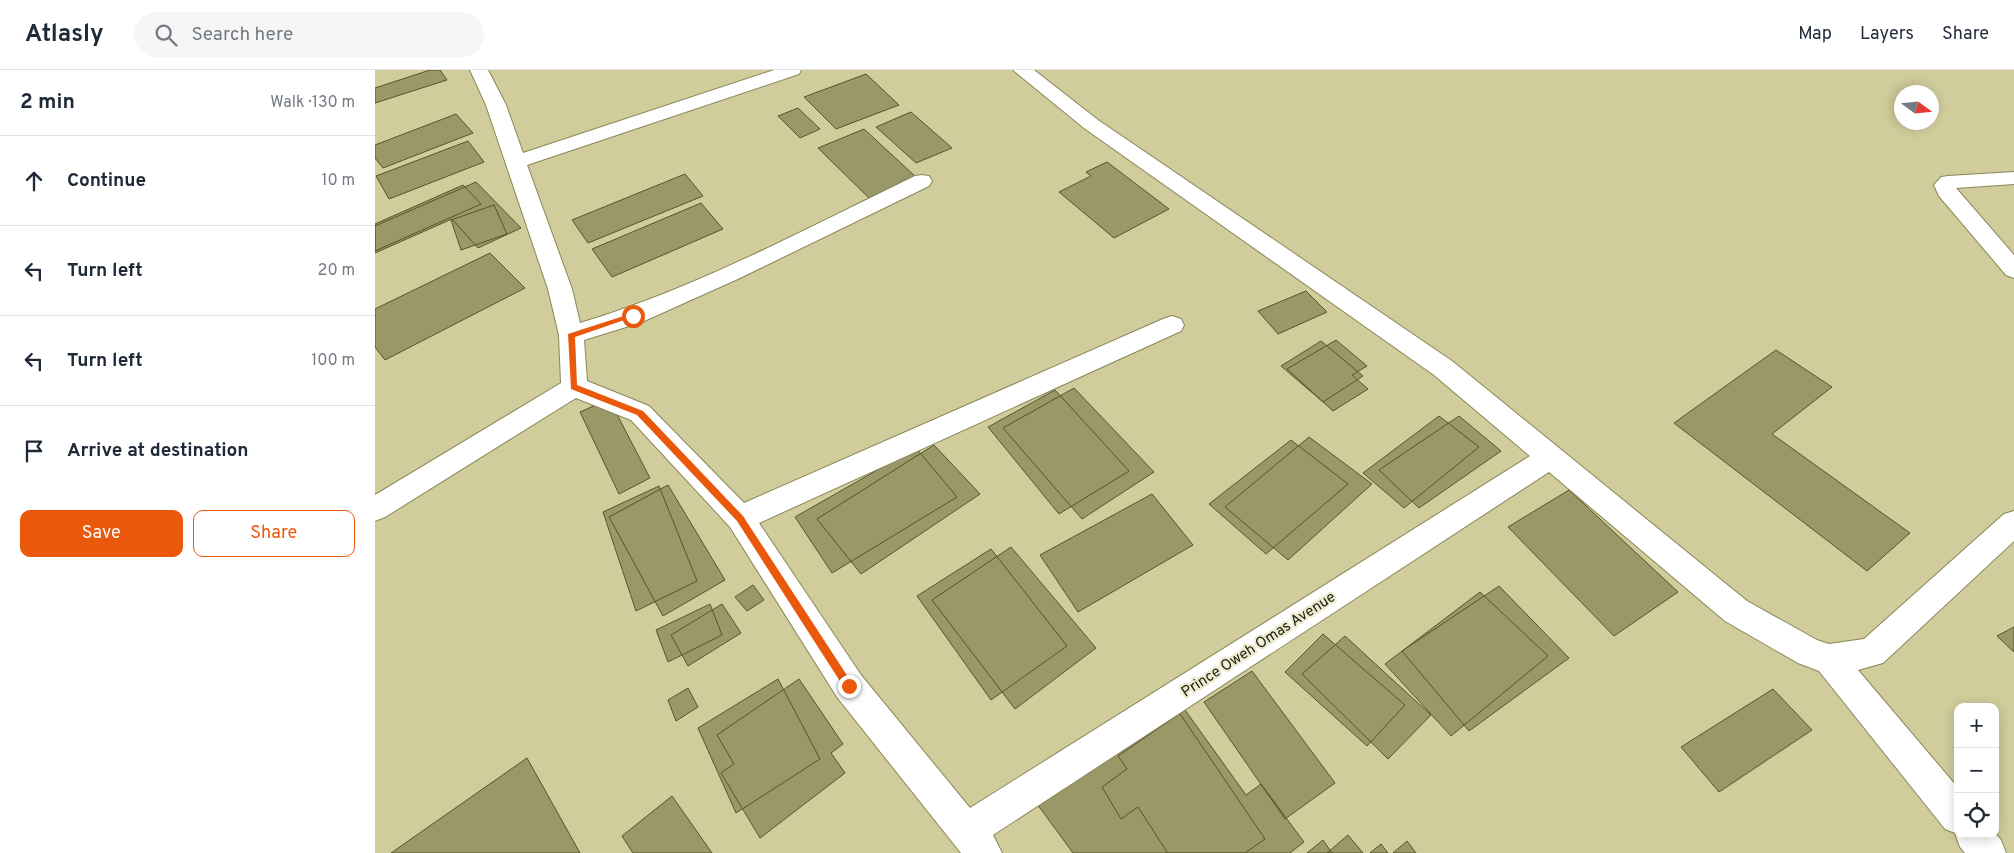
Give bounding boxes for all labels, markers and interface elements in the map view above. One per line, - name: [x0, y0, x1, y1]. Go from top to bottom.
- search box: [134, 12, 484, 57]
- text: Atlasly: [25, 20, 104, 50]
- icon: search: [152, 21, 180, 49]
- text: Search here: [192, 23, 293, 47]
- text: Map: [1798, 23, 1832, 46]
- text: Layers: [1860, 23, 1914, 46]
- text: Share: [1942, 23, 1989, 46]
- north arrow: [1894, 85, 1939, 130]
- text: 2 min: [20, 89, 75, 116]
- text: Walk · 130 m: [270, 93, 355, 113]
- icon: ahead: [20, 167, 48, 195]
- text: Continue: [67, 169, 146, 193]
- text: 10 m: [321, 171, 355, 191]
- icon: left: [20, 257, 48, 285]
- text: Turn left: [67, 259, 143, 283]
- text: 20 m: [318, 261, 355, 281]
- route start: [622, 305, 645, 328]
- icon: left: [20, 347, 48, 375]
- text: Turn left: [67, 349, 143, 373]
- text: 100 m: [311, 351, 355, 371]
- icon: arrive: [20, 437, 48, 465]
- text: Arrive at destination: [67, 439, 248, 463]
- button: Save: [20, 510, 183, 557]
- button: Share: [193, 510, 355, 557]
- street label: Prince Oweh Omas Avenue: [1178, 588, 1340, 702]
- route end: [838, 675, 861, 698]
- map controls: [1954, 703, 1999, 838]
- button: +: [1954, 703, 1999, 748]
- button: −: [1954, 748, 1999, 793]
- button: locate: [1954, 793, 1999, 838]

